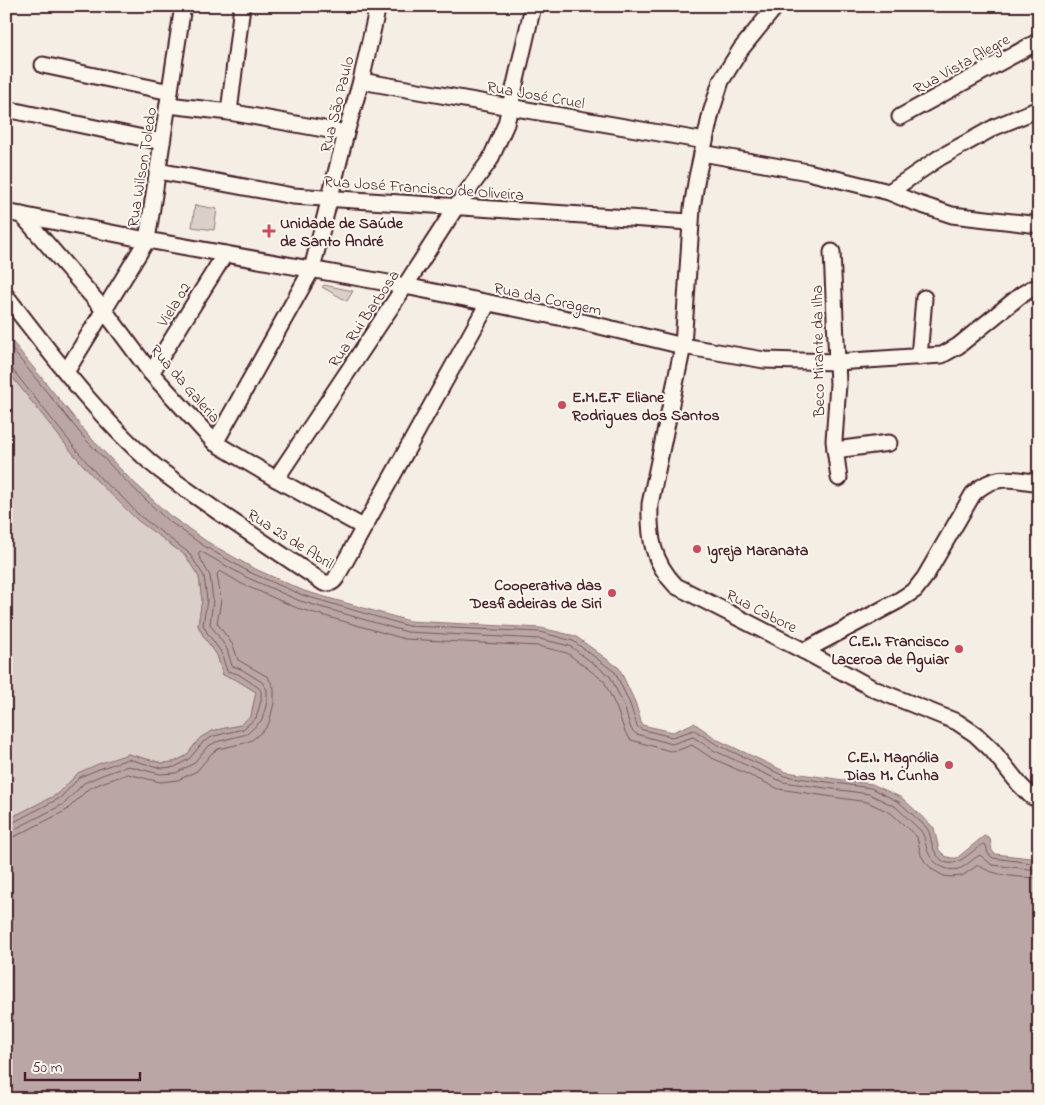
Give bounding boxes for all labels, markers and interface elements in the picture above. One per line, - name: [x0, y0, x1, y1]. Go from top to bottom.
- street label: Rua Vista Alegre: [909, 28, 1015, 101]
- street label: Rua São Paulo: [314, 54, 361, 155]
- street label: Rua José Cruel: [485, 76, 587, 116]
- street label: Rua Wilson Toledo: [122, 106, 164, 229]
- street label: Rua José Francisco de Oliveira: [323, 170, 525, 208]
- place label: Unidade de Saúde de Santo André: [280, 212, 404, 254]
- marker: Unidade de Saúde de Santo André: [262, 224, 276, 238]
- street label: Rua Rui Barbosa: [323, 265, 406, 373]
- street label: Rua da Coragem: [491, 277, 604, 323]
- street label: Viela 02: [151, 278, 198, 333]
- street label: Beco Mirante da Ilha: [806, 285, 832, 418]
- street label: Rua da Galeria: [144, 340, 225, 429]
- place label: E.M.E.F Eliane Rodrigues dos Santos: [571, 386, 720, 429]
- marker: E.M.E.F Eliane Rodrigues dos Santos: [556, 399, 568, 411]
- street label: Rua 23 de Abril: [242, 504, 338, 576]
- place label: Igreja Maranata: [707, 539, 809, 564]
- marker: Igreja Maranata: [691, 543, 703, 555]
- place label: Cooperativa das Desfiadeiras de Siri: [469, 574, 602, 616]
- street label: Rua Cabore: [721, 584, 802, 640]
- marker: Cooperativa das Desfiadeiras de Siri: [606, 587, 618, 599]
- place label: C.E.I. Francisco Laceroa de Aguiar: [831, 630, 950, 673]
- marker: C.E.I. Francisco Laceroa de Aguiar: [953, 643, 965, 655]
- place label: C.E.I. Magnólia Dias M. Cunha: [844, 746, 939, 788]
- marker: C.E.I. Magnólia Dias M. Cunha: [943, 759, 955, 771]
- scale bar: [25, 1050, 140, 1082]
- text: 50 m: [32, 1057, 63, 1079]

